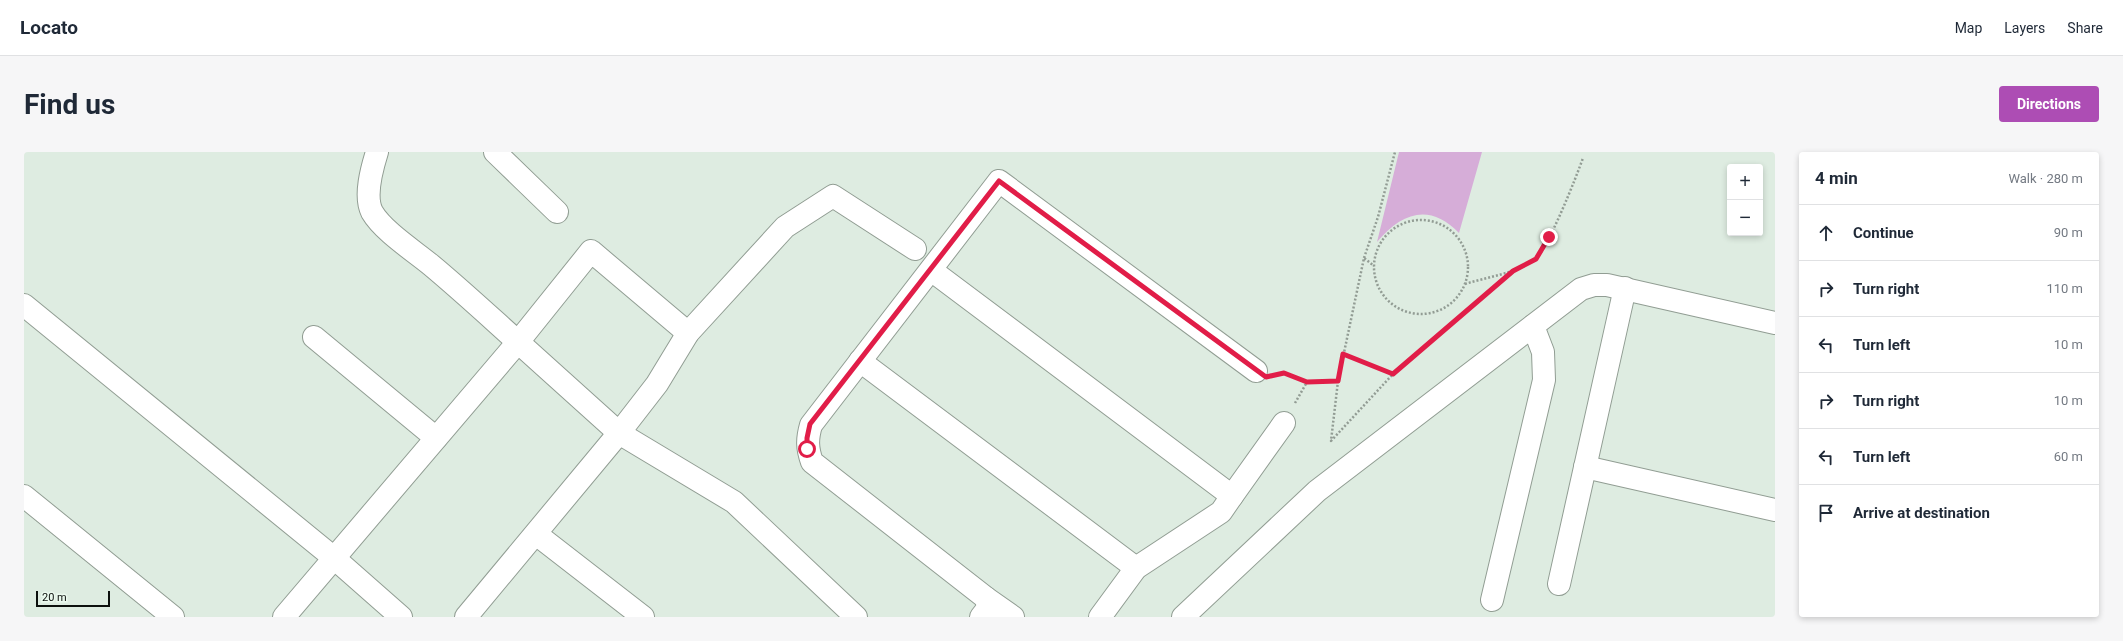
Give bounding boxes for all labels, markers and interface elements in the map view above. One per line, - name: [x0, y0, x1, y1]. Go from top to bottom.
- text: Locato: [20, 16, 78, 39]
- text: Map: [1955, 20, 1982, 36]
- text: Layers: [2004, 20, 2045, 36]
- text: Share: [2067, 20, 2103, 36]
- button: Directions: [1999, 86, 2099, 122]
- text: Find us: [24, 88, 115, 121]
- map controls: [1727, 164, 1763, 236]
- button: +: [1727, 164, 1763, 200]
- text: 4 min: [1815, 168, 1858, 188]
- text: Walk · 280 m: [2008, 171, 2083, 186]
- button: −: [1727, 200, 1763, 236]
- icon: ahead: [1815, 222, 1837, 244]
- text: Continue: [1853, 224, 1914, 242]
- text: 90 m: [2054, 225, 2083, 240]
- route end: [1540, 228, 1558, 246]
- icon: right: [1815, 278, 1837, 300]
- text: Turn right: [1853, 280, 1919, 298]
- text: 110 m: [2046, 281, 2083, 296]
- icon: left: [1815, 334, 1837, 356]
- text: Turn left: [1853, 336, 1910, 354]
- text: 10 m: [2054, 337, 2083, 352]
- icon: right: [1815, 390, 1837, 412]
- text: Turn right: [1853, 392, 1919, 410]
- text: 10 m: [2054, 393, 2083, 408]
- route start: [798, 440, 816, 458]
- icon: left: [1815, 446, 1837, 468]
- text: Turn left: [1853, 448, 1910, 466]
- text: 60 m: [2054, 449, 2083, 464]
- icon: arrive: [1815, 502, 1837, 524]
- text: Arrive at destination: [1853, 504, 1990, 522]
- scale bar: [36, 589, 110, 608]
- text: 20 m: [42, 591, 67, 604]

